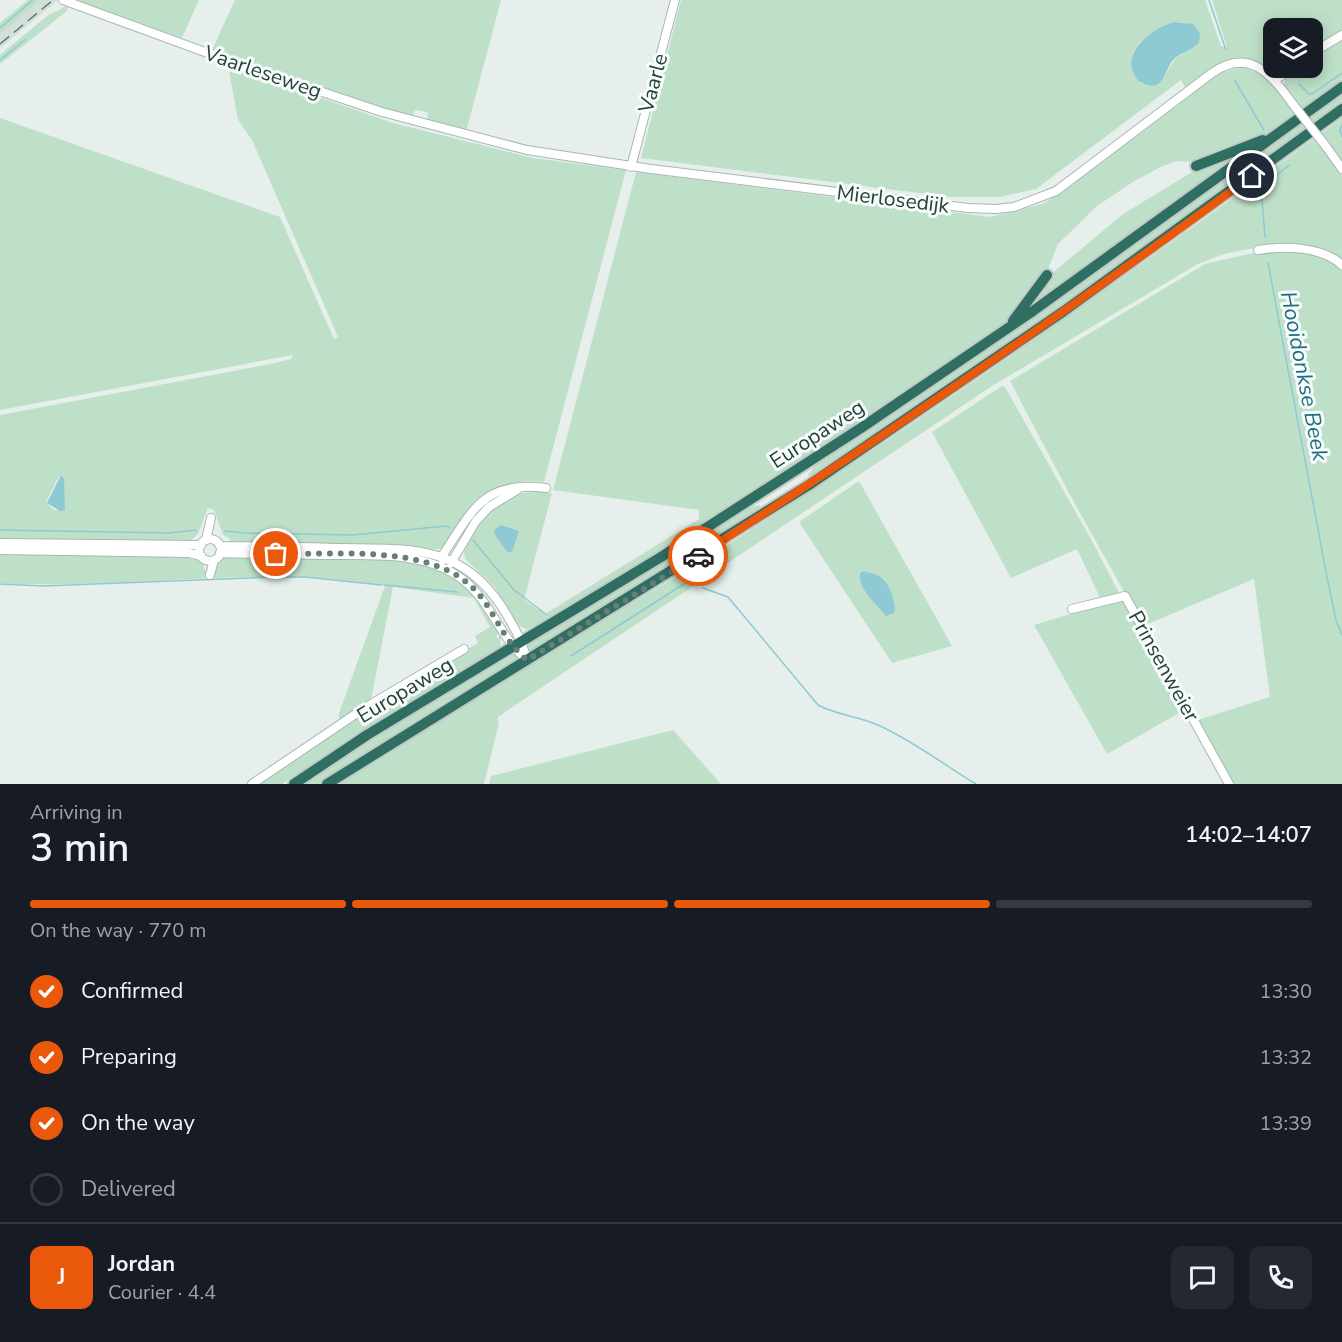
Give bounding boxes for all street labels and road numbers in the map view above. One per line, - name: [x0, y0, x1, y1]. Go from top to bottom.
- street label: Vaarleseweg: [200, 39, 325, 105]
- street label: Vaarle: [631, 50, 674, 117]
- street label: Mierlosedijk: [835, 178, 951, 220]
- street label: Europaweg: [764, 393, 870, 475]
- street label: Prinsenweier: [1122, 606, 1206, 727]
- street label: Europaweg: [352, 650, 458, 730]

